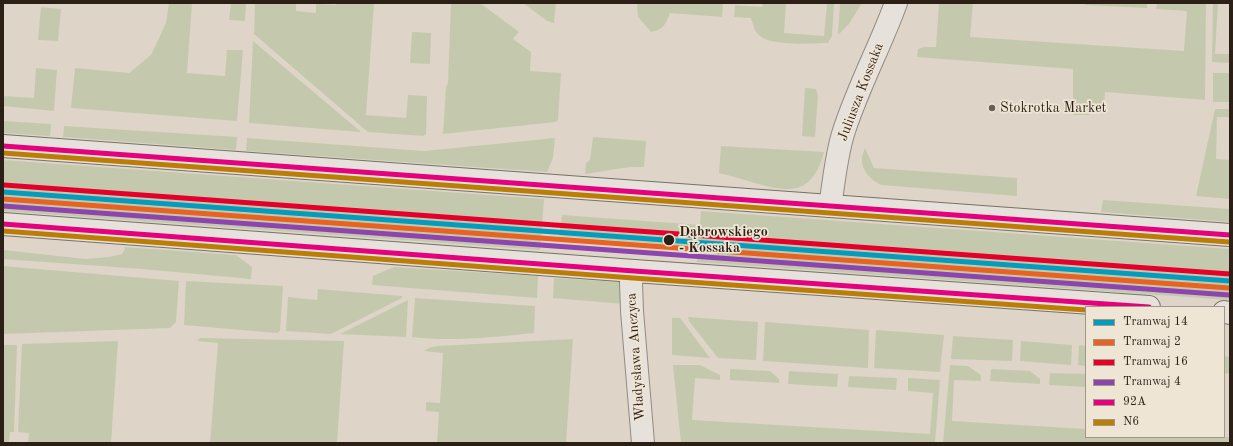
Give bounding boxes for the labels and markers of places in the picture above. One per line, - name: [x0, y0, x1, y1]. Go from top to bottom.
- place label: Stokrotka Market: [1000, 100, 1107, 116]
- marker: Stokrotka Market: [987, 103, 997, 113]
- place label: Dąbrowskiego - Kossaka: [679, 224, 768, 256]
- marker: Dąbrowskiego - Kossaka: [662, 233, 676, 247]

